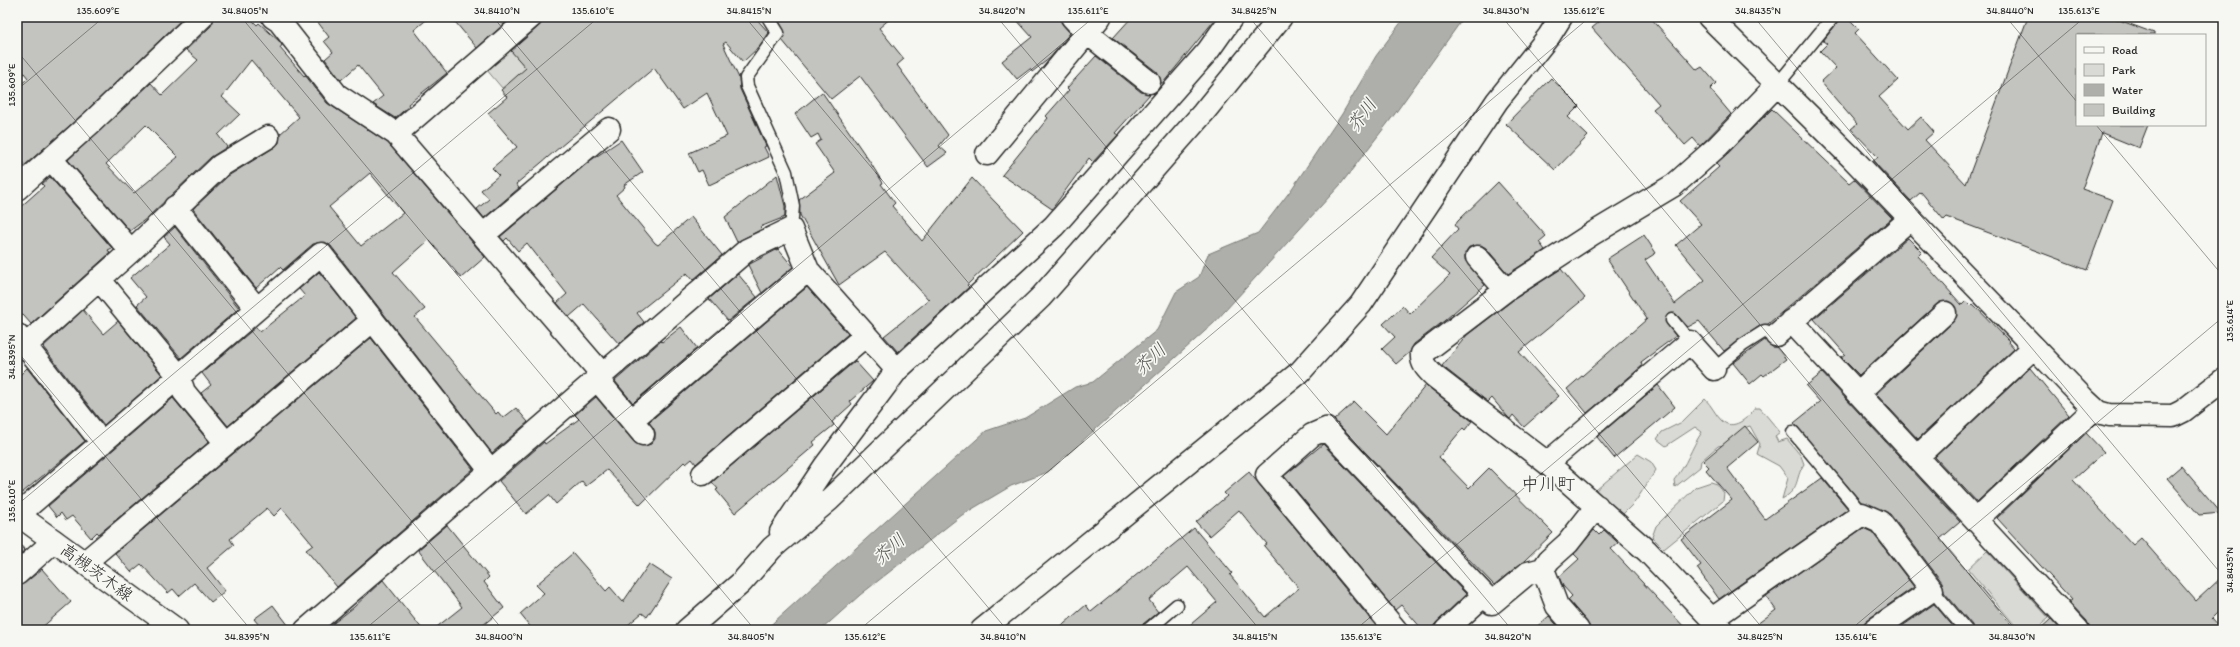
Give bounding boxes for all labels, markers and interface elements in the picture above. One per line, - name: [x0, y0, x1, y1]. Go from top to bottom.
- text: 135.609°E: [77, 4, 120, 17]
- text: 34.8405°N: [222, 4, 269, 17]
- text: 34.8410°N: [474, 4, 520, 17]
- text: 135.610°E: [572, 4, 615, 17]
- text: 34.8415°N: [727, 4, 772, 17]
- text: 34.8420°N: [979, 4, 1026, 17]
- text: 135.611°E: [1068, 4, 1109, 17]
- text: 34.8425°N: [1231, 4, 1277, 17]
- text: 34.8430°N: [1483, 4, 1530, 17]
- text: 135.612°E: [1563, 4, 1605, 17]
- text: 34.8435°N: [1735, 4, 1781, 17]
- text: 34.8440°N: [1986, 4, 2034, 17]
- text: 135.613°E: [2058, 4, 2100, 17]
- legend: [2076, 34, 2206, 126]
- text: Road: [2112, 43, 2138, 57]
- text: 135.609°E: [5, 63, 18, 106]
- text: Park: [2112, 63, 2136, 77]
- text: Water: [2112, 83, 2143, 97]
- water label: 芥川: [1343, 94, 1381, 136]
- text: Building: [2112, 103, 2156, 117]
- text: 135.614°E: [2223, 299, 2236, 342]
- text: 34.8395°N: [5, 334, 18, 380]
- water label: 芥川: [1129, 339, 1171, 379]
- district label: 中川町: [1521, 473, 1575, 495]
- text: 135.610°E: [5, 479, 18, 522]
- water label: 芥川: [868, 529, 910, 569]
- street label: 高槻茨木線: [57, 539, 137, 605]
- text: 34.8435°N: [2223, 547, 2236, 593]
- text: 34.8395°N: [224, 630, 270, 643]
- text: 135.611°E: [350, 630, 391, 643]
- text: 34.8400°N: [475, 630, 523, 643]
- text: 34.8405°N: [728, 630, 775, 643]
- text: 135.612°E: [844, 630, 886, 643]
- text: 34.8410°N: [980, 630, 1026, 643]
- text: 34.8415°N: [1233, 630, 1278, 643]
- text: 135.613°E: [1340, 630, 1382, 643]
- text: 34.8420°N: [1485, 630, 1532, 643]
- text: 34.8425°N: [1737, 630, 1783, 643]
- text: 135.614°E: [1835, 630, 1878, 643]
- text: 34.8430°N: [1989, 630, 2036, 643]

